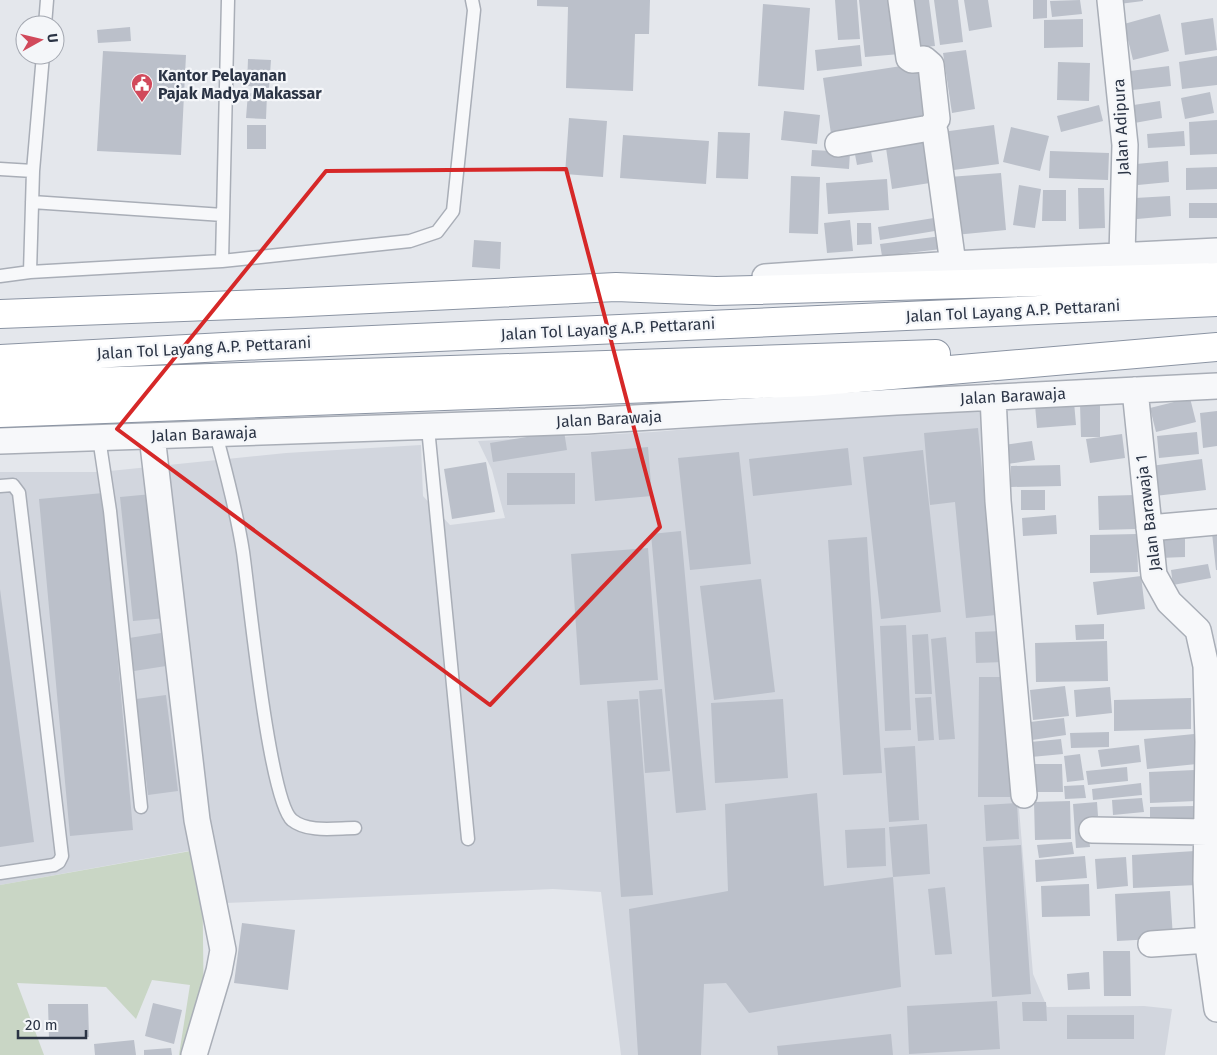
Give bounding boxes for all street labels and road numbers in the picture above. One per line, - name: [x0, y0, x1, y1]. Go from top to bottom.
- street label: Jalan Adipura: [1109, 78, 1133, 176]
- street label: Jalan Tol Layang A.P. Pettarani: [905, 296, 1121, 326]
- street label: Jalan Tol Layang A.P. Pettarani: [500, 314, 716, 344]
- street label: Jalan Tol Layang A.P. Pettarani: [96, 333, 312, 363]
- street label: Jalan Barawaja: [960, 384, 1066, 408]
- street label: Jalan Barawaja: [556, 407, 662, 431]
- street label: Jalan Barawaja: [151, 423, 257, 445]
- street label: Jalan Barawaja 1: [1131, 454, 1165, 572]

